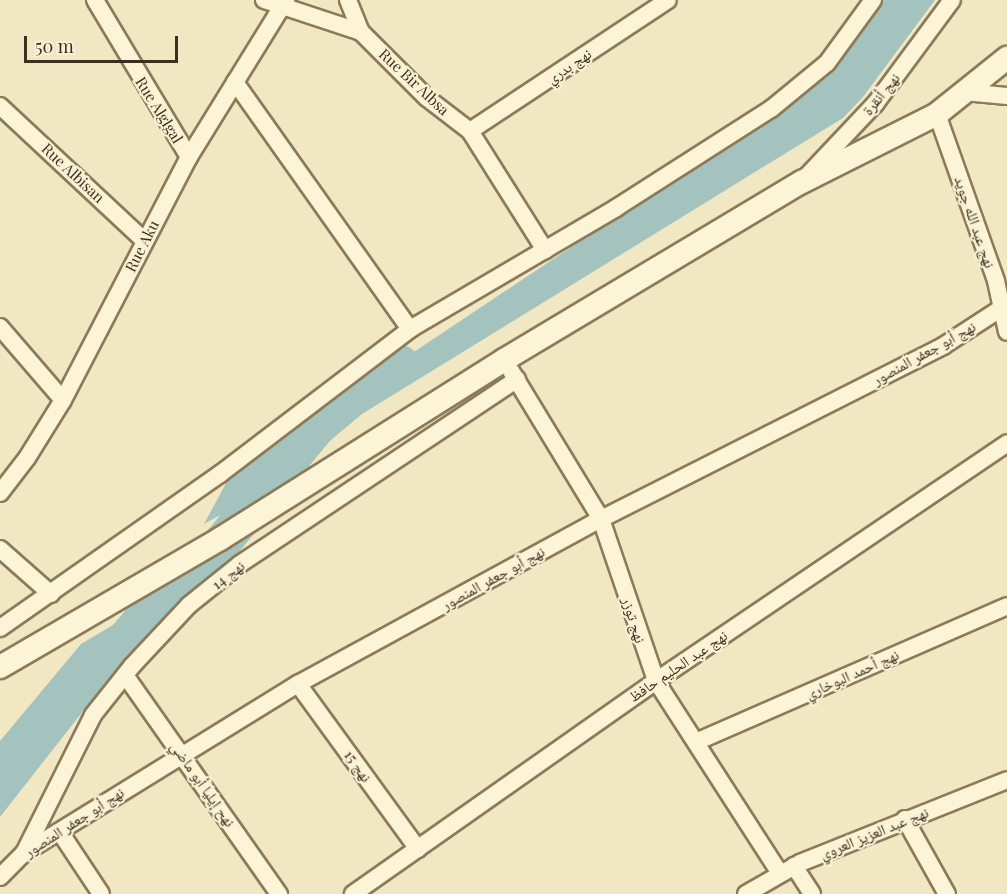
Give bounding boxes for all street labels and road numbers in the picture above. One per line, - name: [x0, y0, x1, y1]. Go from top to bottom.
- street label: Rue Bir Albsa: [375, 45, 453, 119]
- street label: نهج بدري: [543, 45, 595, 87]
- street label: نهج أنقرة: [859, 69, 903, 119]
- street label: Rue Alglgal: [131, 73, 187, 147]
- street label: Rue Albisan: [38, 139, 108, 207]
- street label: نهج عبد الله جويد: [951, 174, 999, 270]
- street label: Rue Aku: [121, 217, 163, 275]
- street label: نهج أبو جعفر المنصور: [869, 317, 979, 389]
- street label: نهج أبو جعفر المنصور: [438, 542, 548, 614]
- street label: نهج 14: [208, 557, 248, 593]
- street label: نهج توزر: [618, 595, 650, 645]
- street label: نهج عبد الحليم حافظ: [625, 626, 731, 706]
- street label: نهج أحمد البوخاري: [803, 645, 901, 703]
- street label: نهح إيليا أبو ماضي: [167, 738, 239, 830]
- street label: نهج 15: [340, 746, 376, 786]
- street label: نهج أبو جعفر المنصور: [21, 783, 127, 861]
- street label: نهج عبد العزيز العروي: [817, 803, 931, 863]

